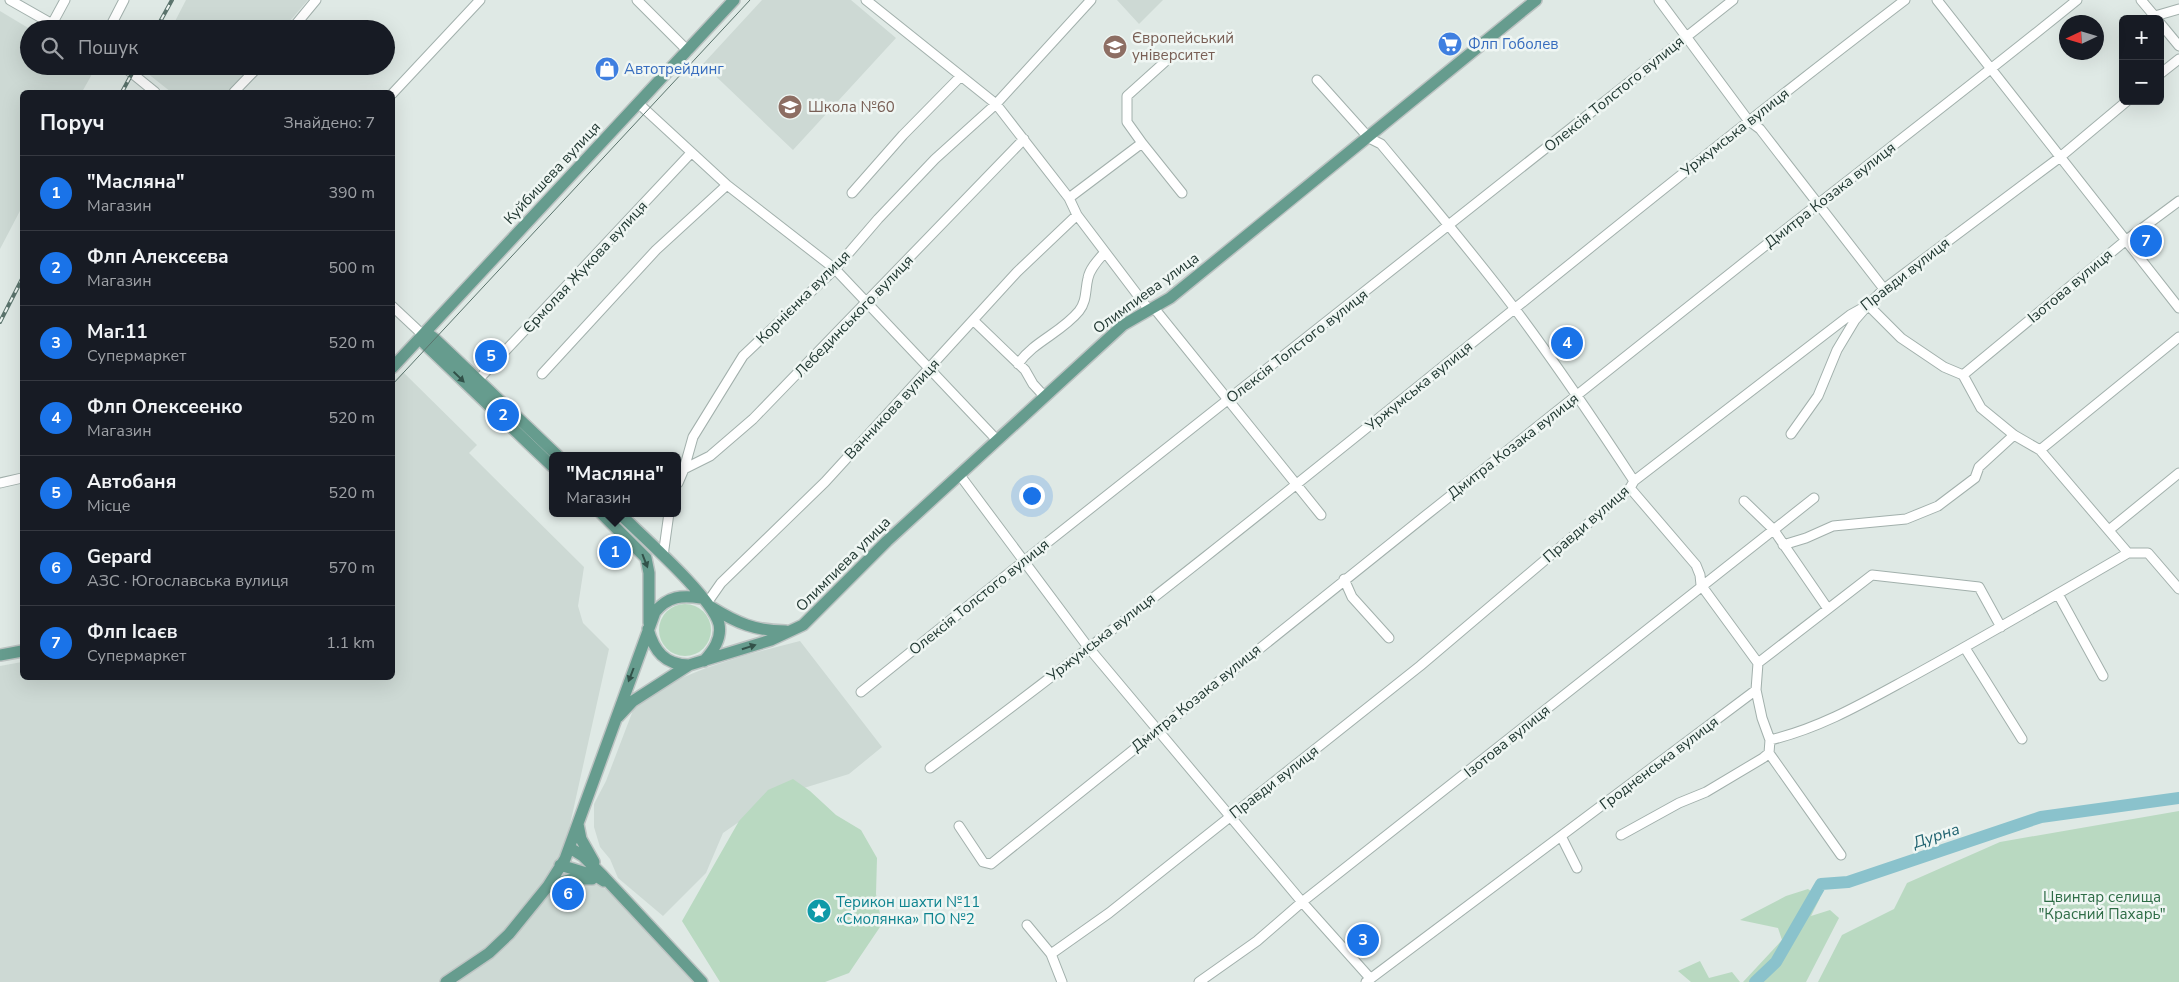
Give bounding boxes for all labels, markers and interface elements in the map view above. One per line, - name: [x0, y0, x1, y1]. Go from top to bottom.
- north arrow: [2059, 15, 2104, 60]
- map controls: [2119, 15, 2164, 105]
- button: +: [2119, 15, 2164, 60]
- search box: [20, 20, 395, 75]
- place label: Європейський університет: [1132, 28, 1234, 65]
- supermarket icon: Флп Гоболев: [1437, 31, 1463, 57]
- street label: Олексія Толстого вулиця: [1540, 31, 1688, 157]
- icon: search: [38, 34, 66, 62]
- school or university icon: Європейський університет: [1102, 34, 1128, 60]
- place label: Флп Гоболев: [1468, 34, 1559, 54]
- text: Пошук: [78, 35, 138, 61]
- shop icon: Автотрейдинг: [594, 56, 620, 82]
- place label: Автотрейдинг: [624, 59, 724, 79]
- button: −: [2119, 60, 2164, 105]
- street label: Уржумська вулиця: [1676, 83, 1793, 181]
- school or university icon: Школа №60: [777, 94, 803, 120]
- place label: Школа №60: [808, 97, 895, 117]
- text: Поруч: [40, 109, 105, 137]
- text: Знайдено: 7: [283, 112, 375, 134]
- street label: Куйбишева вулиця: [499, 117, 605, 229]
- street label: Дмитра Козака вулиця: [1760, 137, 1900, 253]
- text: "Масляна": [87, 169, 185, 195]
- text: 1: [51, 182, 61, 204]
- text: 390 m: [328, 182, 375, 204]
- text: Магазин: [87, 195, 152, 217]
- street label: Єрмолая Жукова вулиця: [518, 196, 652, 338]
- pin: 7: [2130, 222, 2162, 260]
- street label: Правди вулиця: [1856, 233, 1954, 315]
- text: Флп Алексєєва: [87, 244, 229, 270]
- street label: Ізотова вулиця: [2023, 245, 2117, 327]
- street label: Корнієнка вулиця: [752, 246, 854, 348]
- street label: Олимпиева улица: [1089, 248, 1203, 338]
- street label: Лебединського вулиця: [790, 251, 918, 381]
- text: 2: [51, 257, 61, 279]
- text: 500 m: [328, 257, 375, 279]
- text: Магазин: [87, 270, 152, 292]
- street label: Олексія Толстого вулиця: [1222, 284, 1372, 408]
- text: Маг.11: [87, 319, 148, 345]
- pin: 4: [1551, 324, 1583, 362]
- text: 3: [51, 332, 61, 354]
- text: 520 m: [328, 332, 375, 354]
- pin: 5: [475, 337, 507, 375]
- street label: Уржумська вулиця: [1361, 337, 1477, 436]
- text: Супермаркет: [87, 345, 186, 367]
- street label: Ванникова вулиця: [840, 354, 944, 464]
- one-way arrow: [453, 371, 465, 383]
- street label: Дмитра Козака вулиця: [1443, 388, 1583, 504]
- text: Флп Олексеенко: [87, 394, 243, 420]
- pin: 2: [487, 396, 519, 434]
- text: 4: [51, 407, 61, 429]
- text: 520 m: [328, 407, 375, 429]
- text: Магазин: [87, 420, 152, 442]
- popup: [549, 452, 681, 517]
- text: "Масляна": [566, 461, 664, 487]
- text: Автобаня: [87, 469, 176, 495]
- street label: Правди вулиця: [1539, 481, 1633, 567]
- text: 5: [51, 482, 61, 504]
- text: 520 m: [328, 482, 375, 504]
- your location: [1019, 483, 1045, 509]
- text: Магазин: [566, 487, 631, 509]
- text: Місце: [87, 495, 130, 517]
- street label: Олимпиева улица: [791, 512, 895, 616]
- pin: 1: [599, 533, 631, 571]
- street label: Олексія Толстого вулиця: [905, 534, 1053, 660]
- text: Gepard: [87, 544, 152, 570]
- one-way arrow: [641, 554, 649, 569]
- text: 6: [51, 557, 61, 579]
- text: 570 m: [328, 557, 375, 579]
- text: АЗС · Югославська вулиця: [87, 570, 289, 592]
- street label: Уржумська вулиця: [1042, 588, 1159, 686]
- text: Флп Ісаєв: [87, 619, 178, 645]
- text: 7: [51, 632, 61, 654]
- text: 1.1 km: [326, 632, 375, 654]
- street label: Дмитра Козака вулиця: [1127, 639, 1265, 757]
- one-way arrow: [741, 643, 756, 651]
- text: Супермаркет: [87, 645, 186, 667]
- one-way arrow: [627, 667, 634, 682]
- street label: Ізотова вулиця: [1460, 700, 1554, 782]
- street label: Гродненська вулиця: [1595, 712, 1723, 814]
- street label: Правди вулиця: [1225, 741, 1323, 823]
- water label: Дурна: [1909, 818, 1963, 854]
- pin: 6: [552, 875, 584, 913]
- park label: Цвинтар селища "Красний Пахарь": [2038, 887, 2166, 924]
- place label: Терикон шахти №11 «Смолянка» ПО №2: [836, 892, 980, 929]
- place icon: Терикон шахти №11 «Смолянка» ПО №2: [806, 898, 832, 924]
- pin: 3: [1347, 921, 1379, 959]

